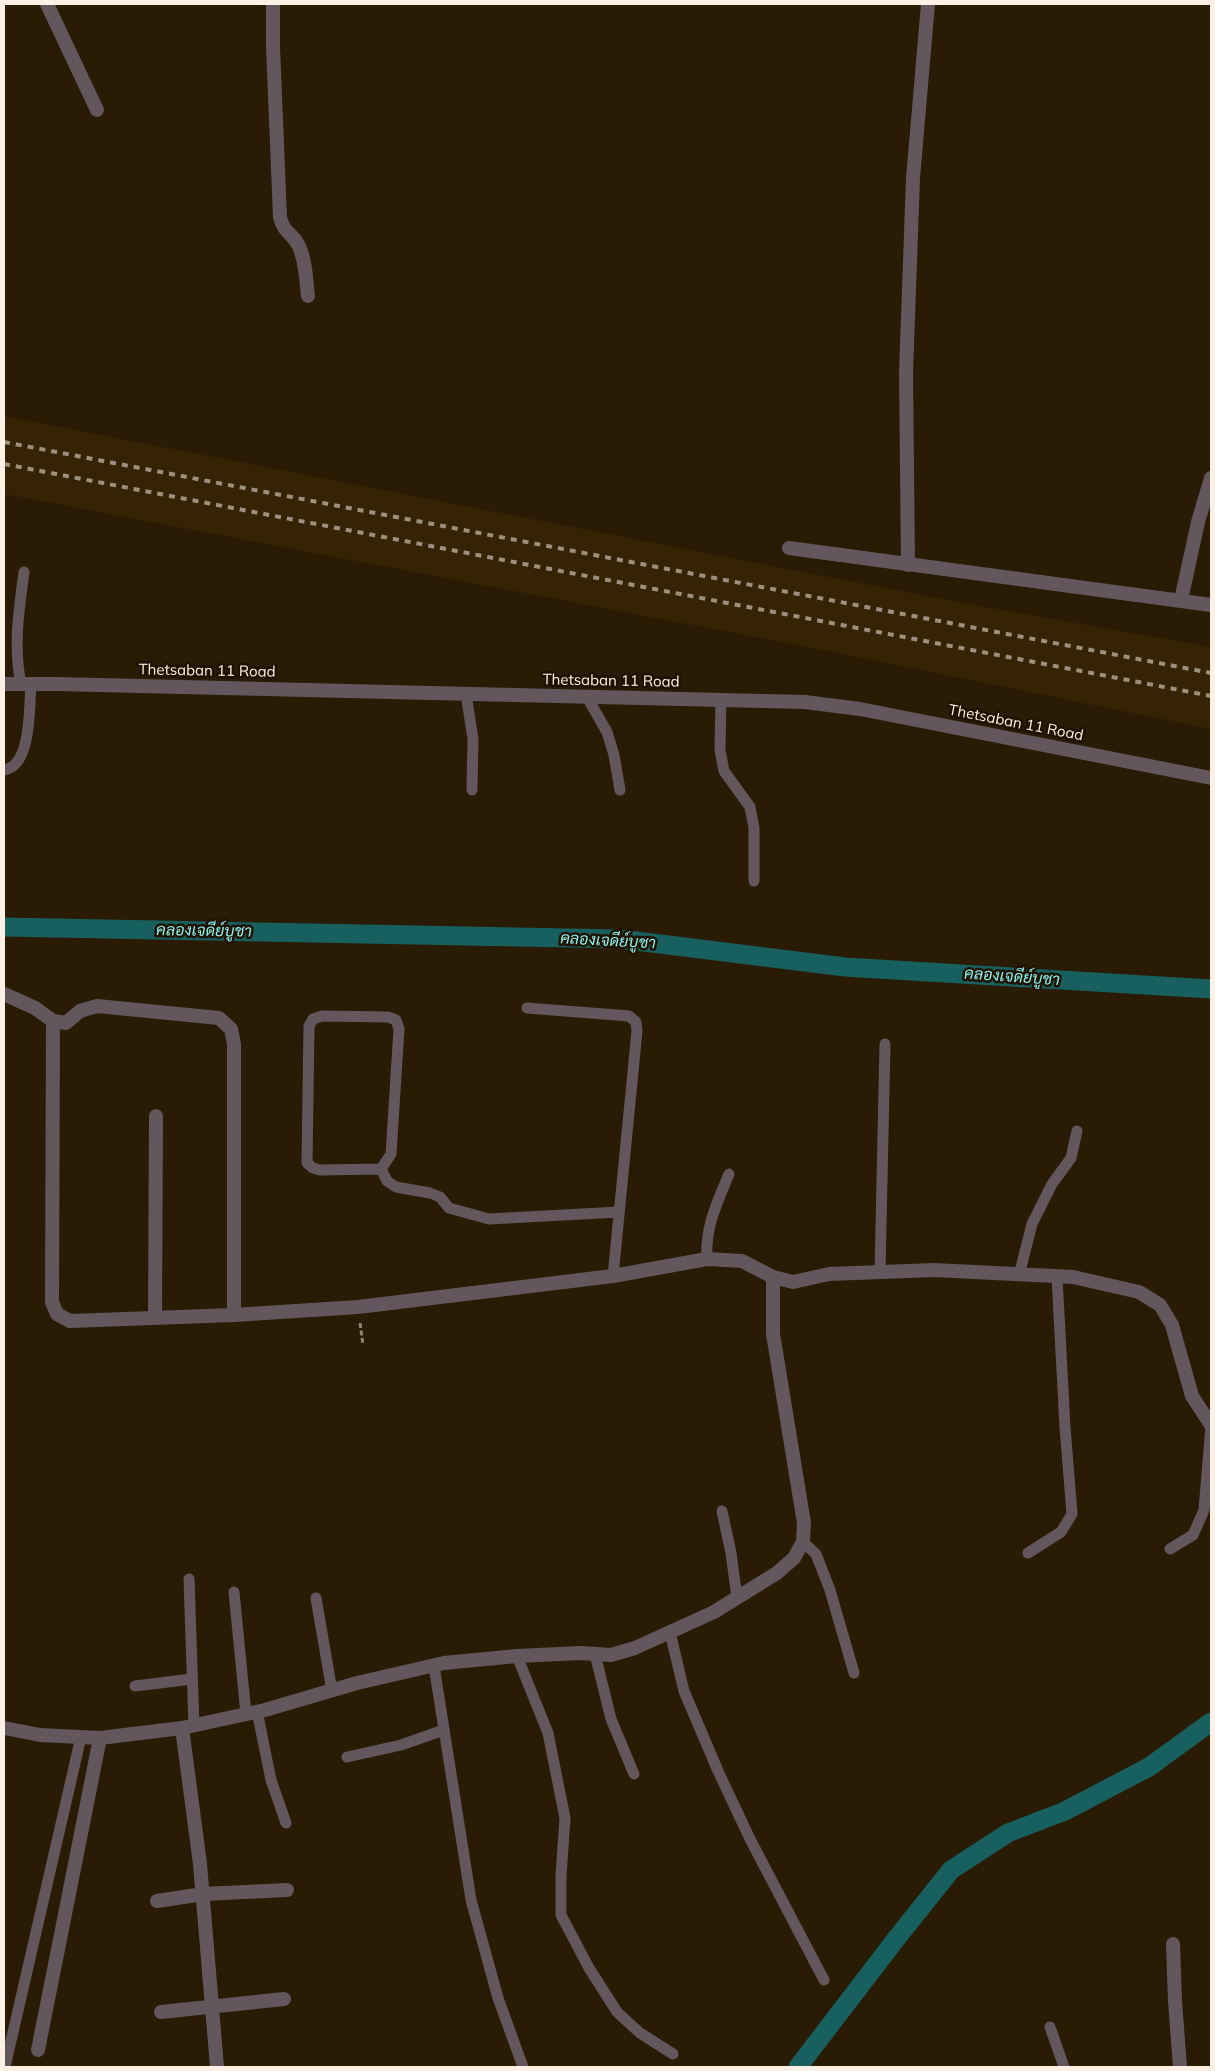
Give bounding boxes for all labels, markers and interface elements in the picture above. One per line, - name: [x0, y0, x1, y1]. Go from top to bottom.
- street label: Thetsaban 11 Road: [138, 661, 276, 681]
- street label: Thetsaban 11 Road: [542, 671, 680, 691]
- street label: Thetsaban 11 Road: [947, 701, 1085, 745]
- water label: คลองเจดีย์บูชา: [156, 921, 252, 941]
- water label: คลองเจดีย์บูชา: [560, 929, 656, 953]
- water label: คลองเจดีย์บูชา: [964, 964, 1060, 990]

